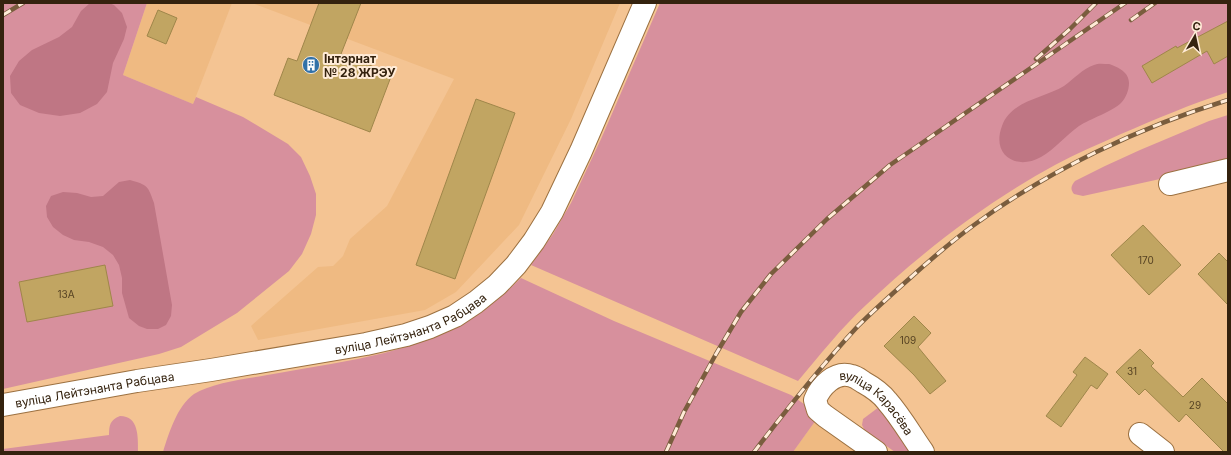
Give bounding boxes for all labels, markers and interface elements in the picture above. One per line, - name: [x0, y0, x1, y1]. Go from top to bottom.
- north arrow: [1175, 16, 1215, 56]
- text: С: [1191, 19, 1202, 34]
- place label: Інтэрнат № 28 ЖРЭУ: [324, 51, 396, 80]
- building icon: Інтэрнат № 28 ЖРЭУ: [301, 55, 321, 75]
- house number: 170: [1138, 254, 1154, 266]
- house number: 13А: [57, 288, 75, 300]
- street label: вуліца Лейтэнанта Рабцава: [333, 289, 489, 357]
- house number: 109: [900, 334, 916, 346]
- house number: 31: [1127, 365, 1137, 377]
- street label: вуліца Карасёва: [839, 367, 917, 438]
- street label: вуліца Лейтэнанта Рабцава: [14, 368, 175, 410]
- house number: 29: [1189, 399, 1201, 411]

